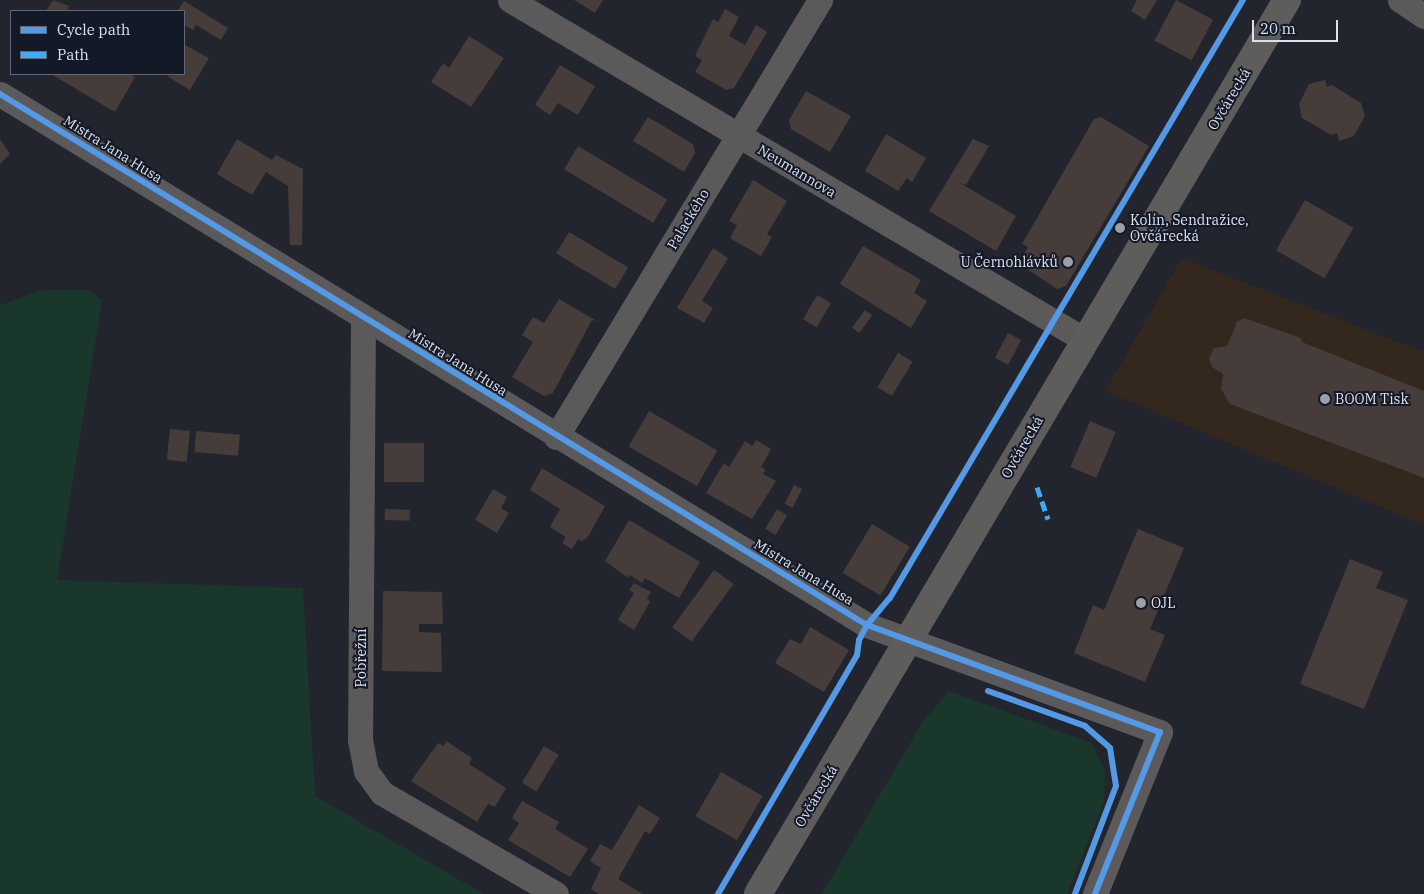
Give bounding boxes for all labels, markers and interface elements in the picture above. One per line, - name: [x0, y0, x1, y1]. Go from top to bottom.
- legend: [10, 10, 185, 75]
- scale bar: [1254, 10, 1340, 42]
- text: 20 m: [1260, 19, 1296, 38]
- text: Cycle path: [57, 20, 130, 39]
- text: Path: [57, 45, 89, 64]
- street label: Ovčárecká: [1204, 65, 1254, 133]
- street label: Mistra Jana Husa: [60, 112, 166, 186]
- street label: Neumannova: [755, 141, 839, 201]
- street label: Palackého: [663, 186, 713, 252]
- place label: Kolín, Sendražice, Ovčárecká: [1130, 212, 1249, 244]
- marker: Kolín, Sendražice, Ovčárecká: [1114, 222, 1126, 234]
- place label: U Černohlávků: [960, 254, 1058, 270]
- marker: U Černohlávků: [1062, 256, 1074, 268]
- street label: Mistra Jana Husa: [405, 325, 511, 399]
- place label: BOOM Tisk: [1335, 391, 1409, 407]
- marker: BOOM Tisk: [1319, 393, 1331, 405]
- street label: Ovčárecká: [997, 413, 1047, 481]
- street label: Mistra Jana Husa: [751, 536, 857, 608]
- place label: OJL: [1151, 595, 1176, 611]
- marker: OJL: [1135, 597, 1147, 609]
- street label: Pobřežní: [353, 629, 369, 687]
- street label: Ovčárecká: [791, 762, 841, 830]

